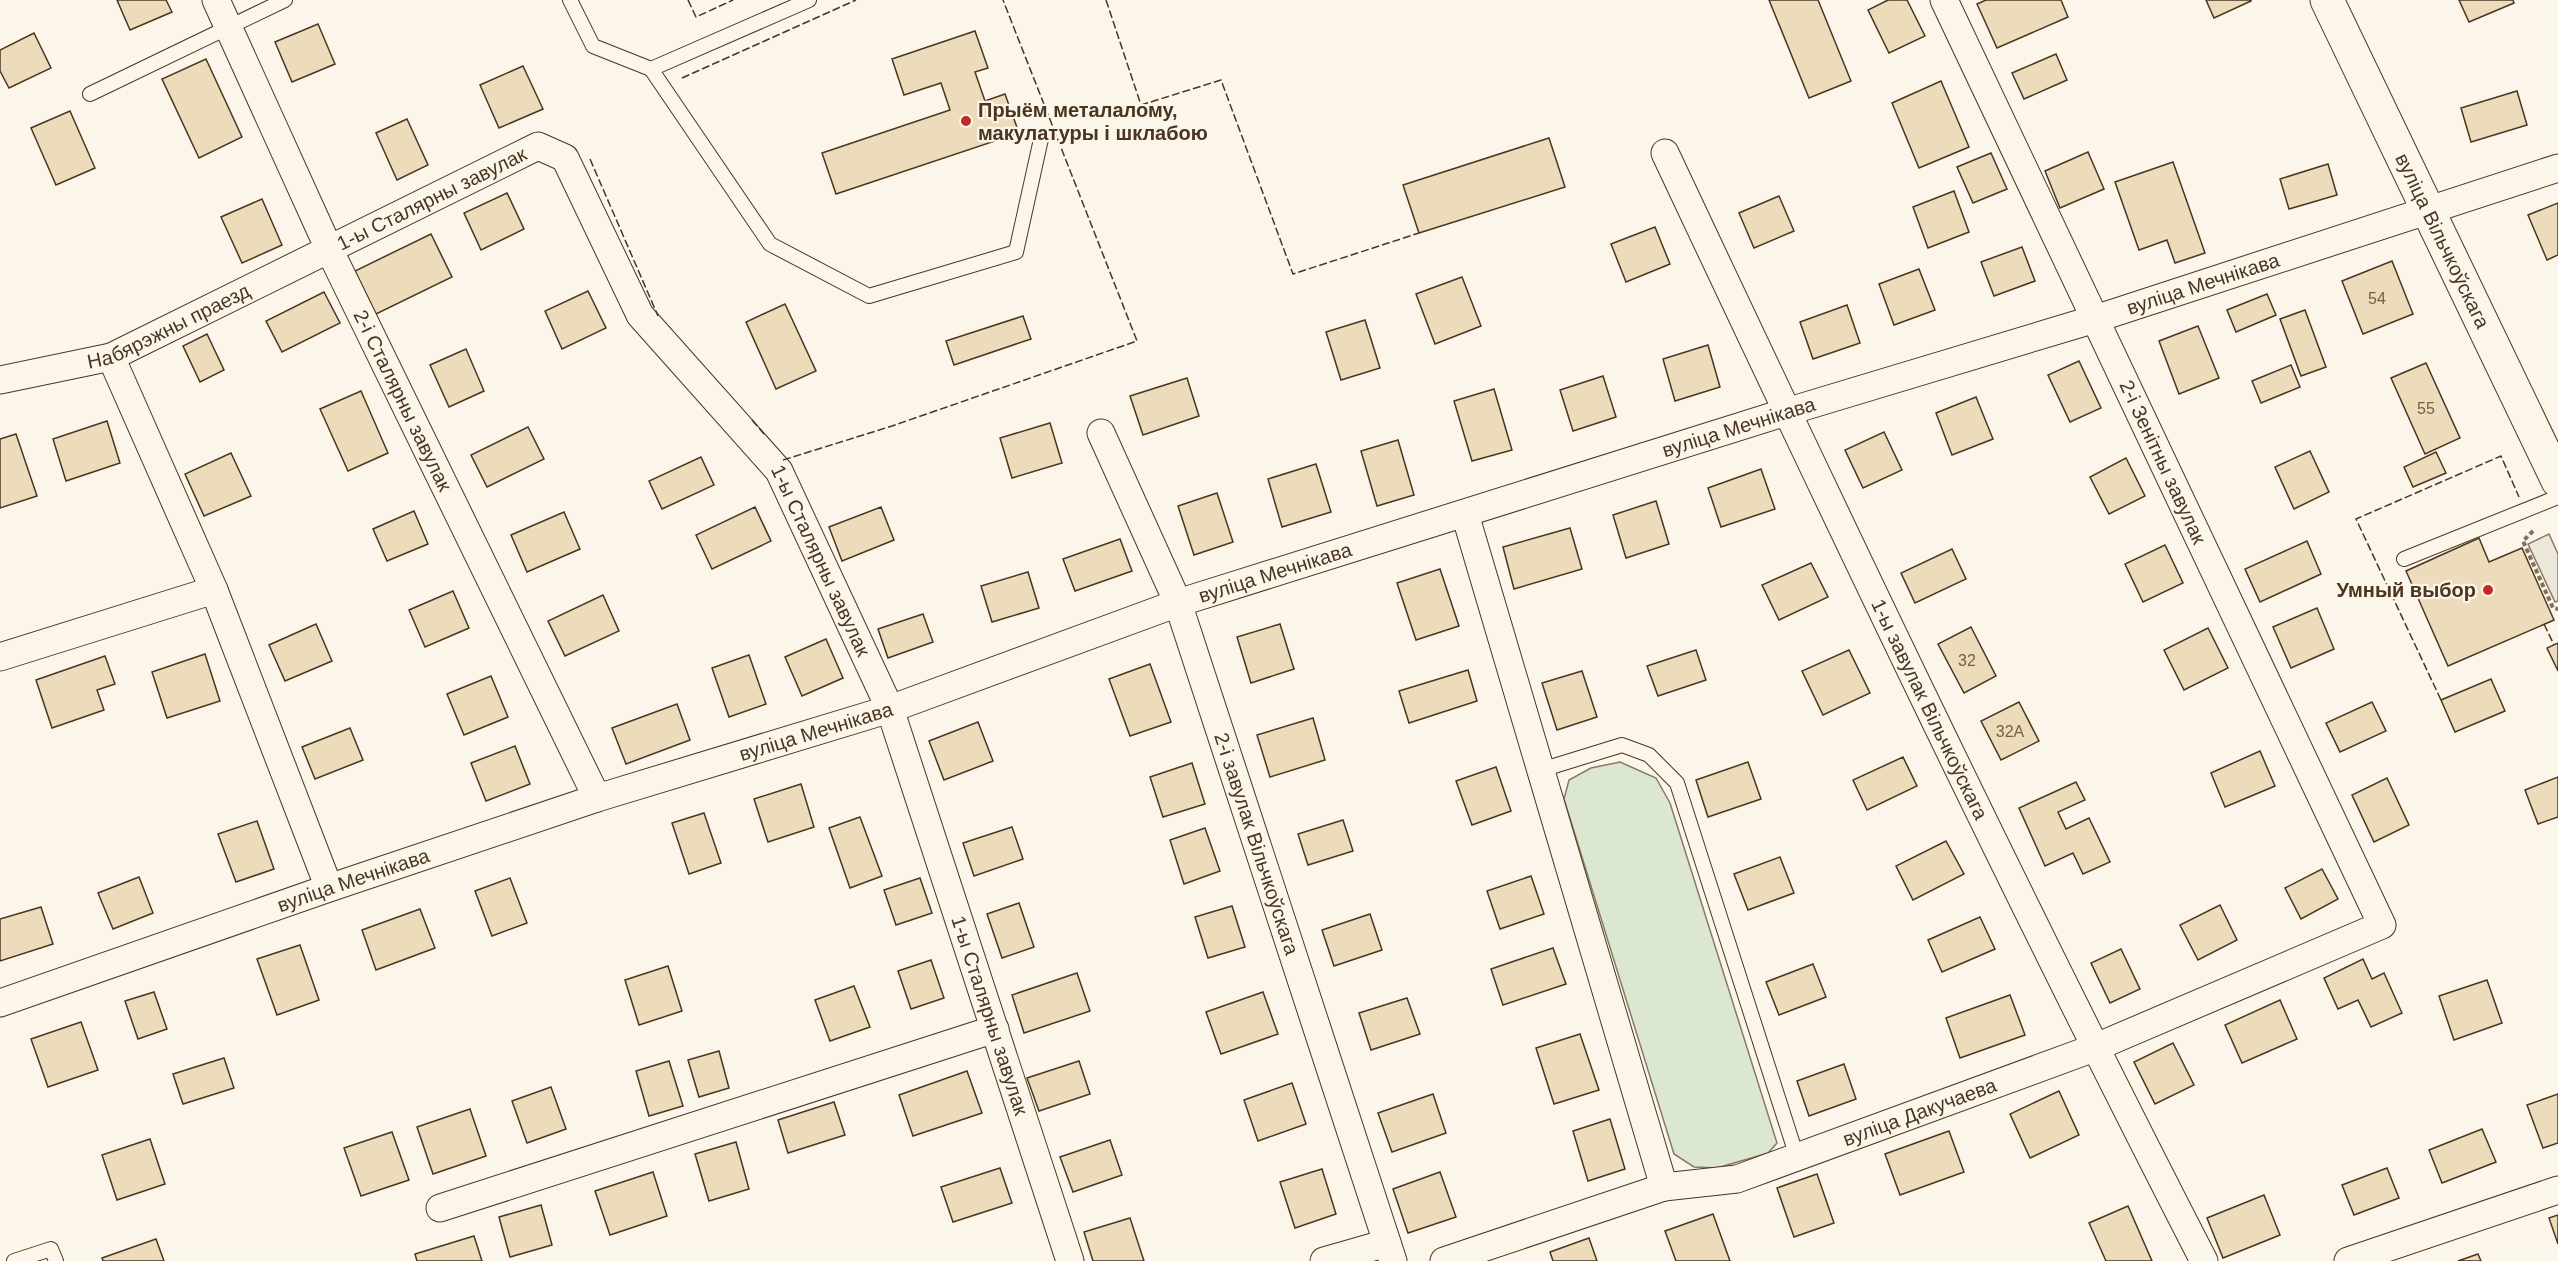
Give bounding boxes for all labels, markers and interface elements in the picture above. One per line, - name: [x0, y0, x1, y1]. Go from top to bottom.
- place label: Прыём металалому, макулатуры і шклабою: [978, 99, 1208, 144]
- marker: Прыём металалому, макулатуры і шклабою: [959, 114, 973, 128]
- street label: 1-ы Сталярны завулак: [333, 142, 530, 255]
- street label: вуліца Вільчкоўскага: [2391, 150, 2494, 333]
- street label: вуліца Мечнікава: [2124, 248, 2283, 319]
- street label: Набярэжны праезд: [85, 279, 254, 373]
- house number: 54: [2368, 290, 2386, 307]
- street label: 2-і Сталярны завулак: [350, 306, 456, 495]
- street label: 2-і Зенітны завулак: [2115, 377, 2211, 548]
- street label: вуліца Мечнікава: [1659, 393, 1819, 461]
- house number: 55: [2417, 400, 2435, 417]
- street label: 1-ы Сталярны завулак: [767, 461, 875, 660]
- street label: вуліца Мечнікава: [1196, 538, 1355, 607]
- place label: Умный выбор: [2337, 579, 2476, 601]
- marker: Умный выбор: [2481, 583, 2495, 597]
- street label: 1-ы завулак Вільчкоўскага: [1867, 595, 1993, 824]
- house number: 32: [1958, 652, 1976, 669]
- street label: вуліца Мечнікава: [737, 698, 896, 765]
- house number: 32А: [1996, 723, 2025, 740]
- street label: 2-і завулак Вільчкоўскага: [1210, 730, 1304, 959]
- street label: вуліца Мечнікава: [274, 844, 433, 916]
- street label: 1-ы Сталярны завулак: [947, 913, 1033, 1118]
- street label: вуліца Дакучаева: [1840, 1074, 2000, 1150]

